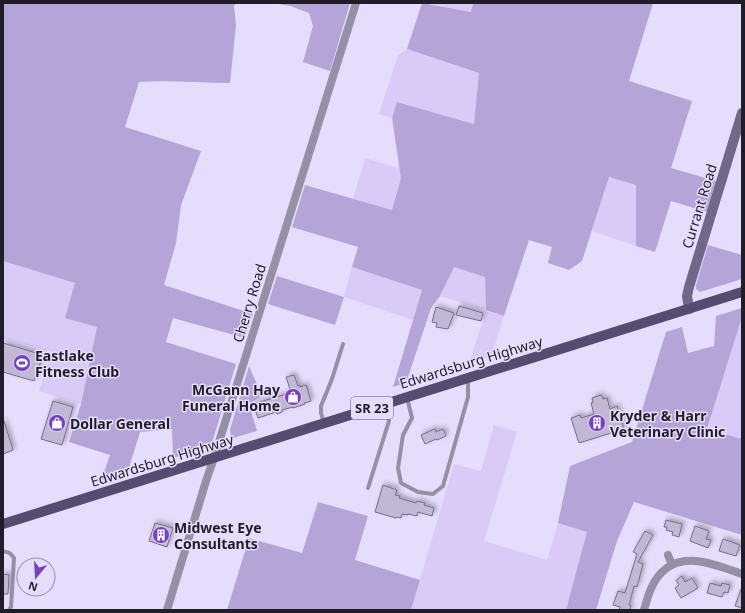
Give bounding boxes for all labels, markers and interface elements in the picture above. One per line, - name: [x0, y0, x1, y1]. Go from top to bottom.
- street label: Currant Road: [677, 161, 721, 251]
- street label: Cherry Road: [228, 261, 270, 345]
- street label: Edwardsburg Highway: [397, 331, 546, 393]
- place label: Eastlake Fitness Club: [35, 346, 119, 381]
- sports icon: Eastlake Fitness Club: [12, 353, 32, 373]
- place label: McGann Hay Funeral Home: [182, 380, 280, 415]
- shop icon: McGann Hay Funeral Home: [283, 387, 303, 407]
- road number: SR 23: [351, 397, 393, 419]
- place label: Kryder & Harr Veterinary Clinic: [610, 406, 725, 441]
- shop icon: Dollar General: [47, 413, 67, 433]
- building icon: Kryder & Harr Veterinary Clinic: [587, 413, 607, 433]
- place label: Dollar General: [70, 414, 170, 433]
- street label: Edwardsburg Highway: [88, 429, 237, 491]
- place label: Midwest Eye Consultants: [174, 518, 262, 553]
- building icon: Midwest Eye Consultants: [151, 525, 171, 545]
- north arrow: [16, 557, 56, 597]
- text: N: [26, 578, 39, 596]

